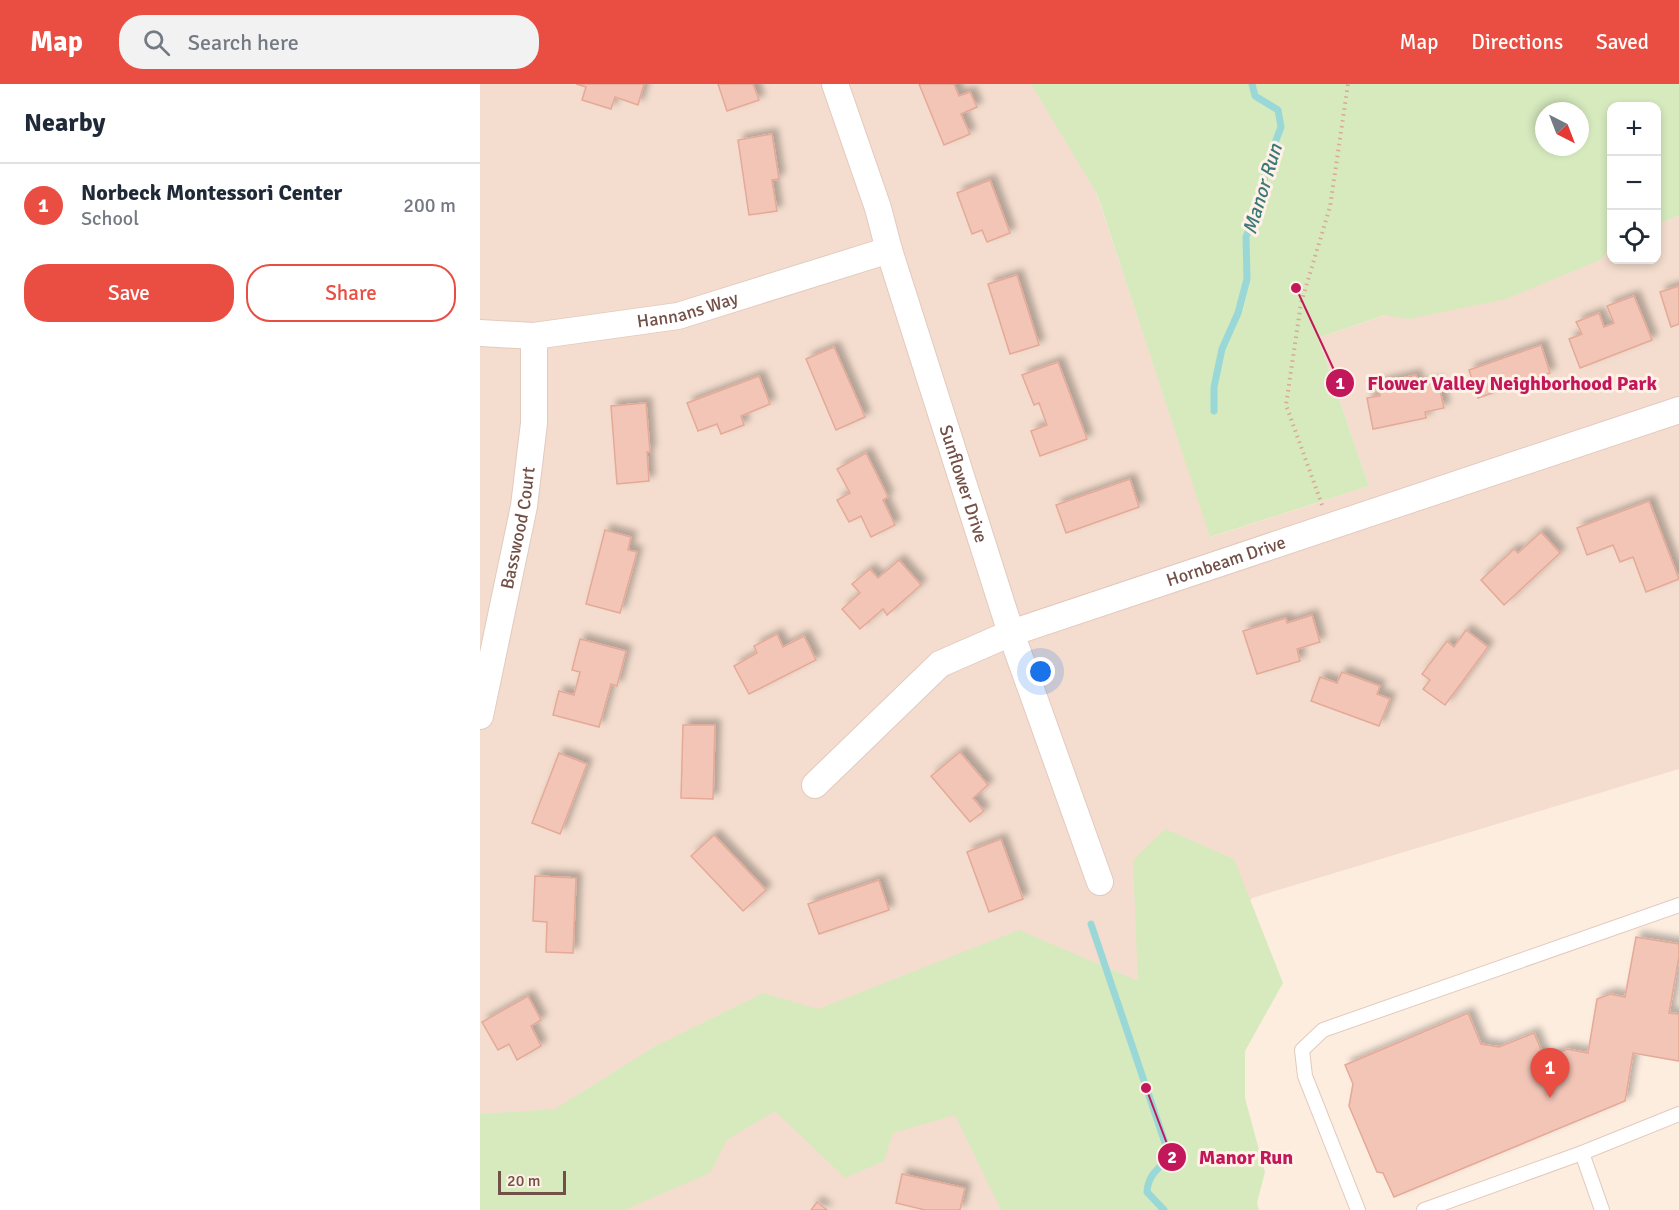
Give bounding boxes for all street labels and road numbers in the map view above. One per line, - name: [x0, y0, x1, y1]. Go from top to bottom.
- street label: Hannans Way: [636, 287, 741, 333]
- street label: Sunflower Drive: [934, 422, 993, 545]
- street label: Basswood Court: [496, 465, 540, 591]
- street label: Hornbeam Drive: [1163, 531, 1288, 591]

